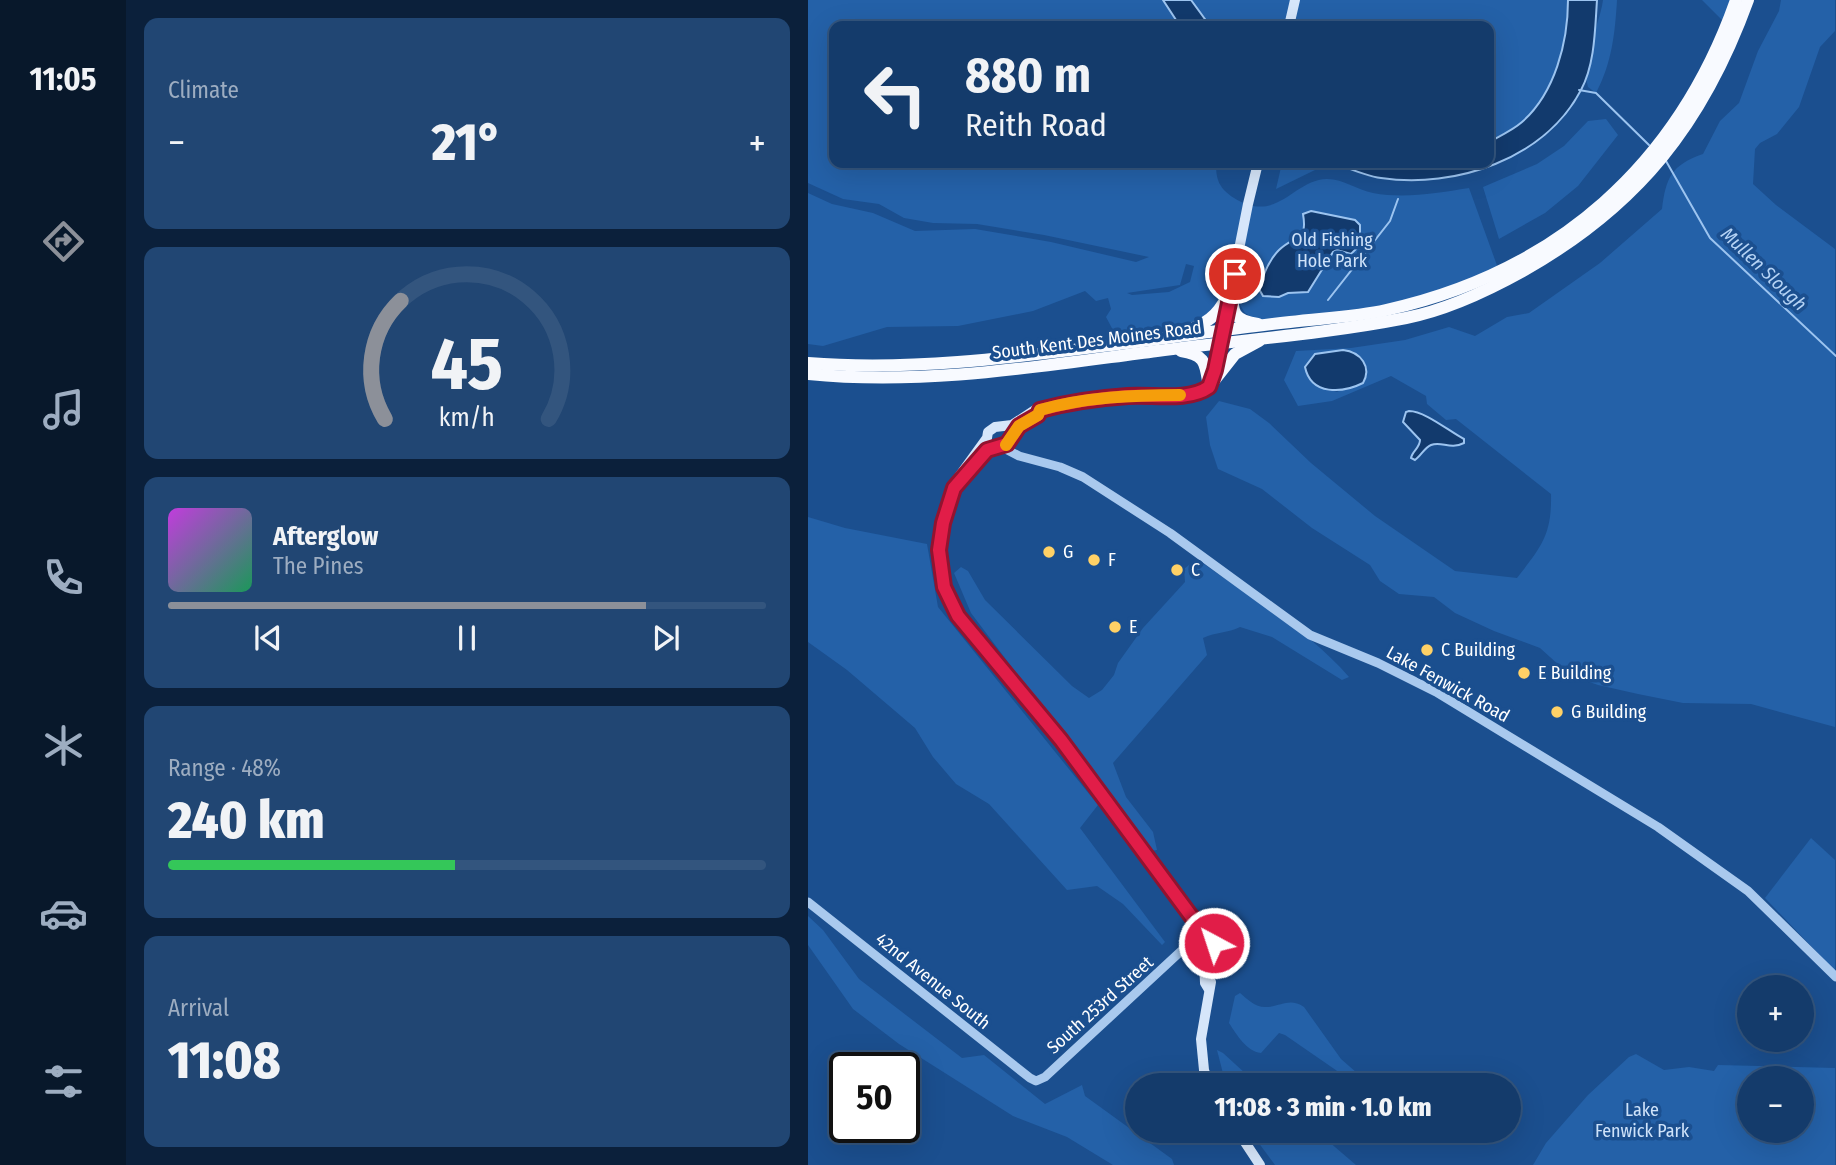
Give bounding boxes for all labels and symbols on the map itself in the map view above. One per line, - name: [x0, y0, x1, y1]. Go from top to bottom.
- water label: Mullen Slough: [1716, 222, 1812, 316]
- park label: Old Fishing Hole Park: [1291, 229, 1373, 272]
- pin: [1205, 244, 1265, 304]
- street label: South Kent Des Moines Road: [991, 316, 1203, 364]
- place label: G: [1063, 541, 1073, 563]
- marker: G: [1041, 544, 1057, 560]
- place label: F: [1108, 549, 1116, 571]
- marker: F: [1086, 552, 1102, 568]
- place label: C: [1191, 559, 1200, 581]
- marker: C: [1169, 562, 1185, 578]
- place label: E: [1129, 616, 1137, 638]
- marker: E: [1107, 619, 1123, 635]
- place label: C Building: [1441, 639, 1516, 661]
- street label: Lake Fenwick Road: [1382, 641, 1514, 727]
- marker: C Building: [1419, 642, 1435, 658]
- place label: E Building: [1538, 662, 1612, 684]
- marker: E Building: [1516, 665, 1532, 681]
- place label: G Building: [1571, 701, 1647, 723]
- marker: G Building: [1549, 704, 1565, 720]
- position arrow: [1177, 906, 1251, 980]
- street label: 42nd Avenue South: [871, 928, 995, 1034]
- street label: South 253rd Street: [1042, 951, 1158, 1059]
- speed limit sign: 50: [829, 1052, 920, 1143]
- park label: Lake Fenwick Park: [1595, 1099, 1690, 1142]

